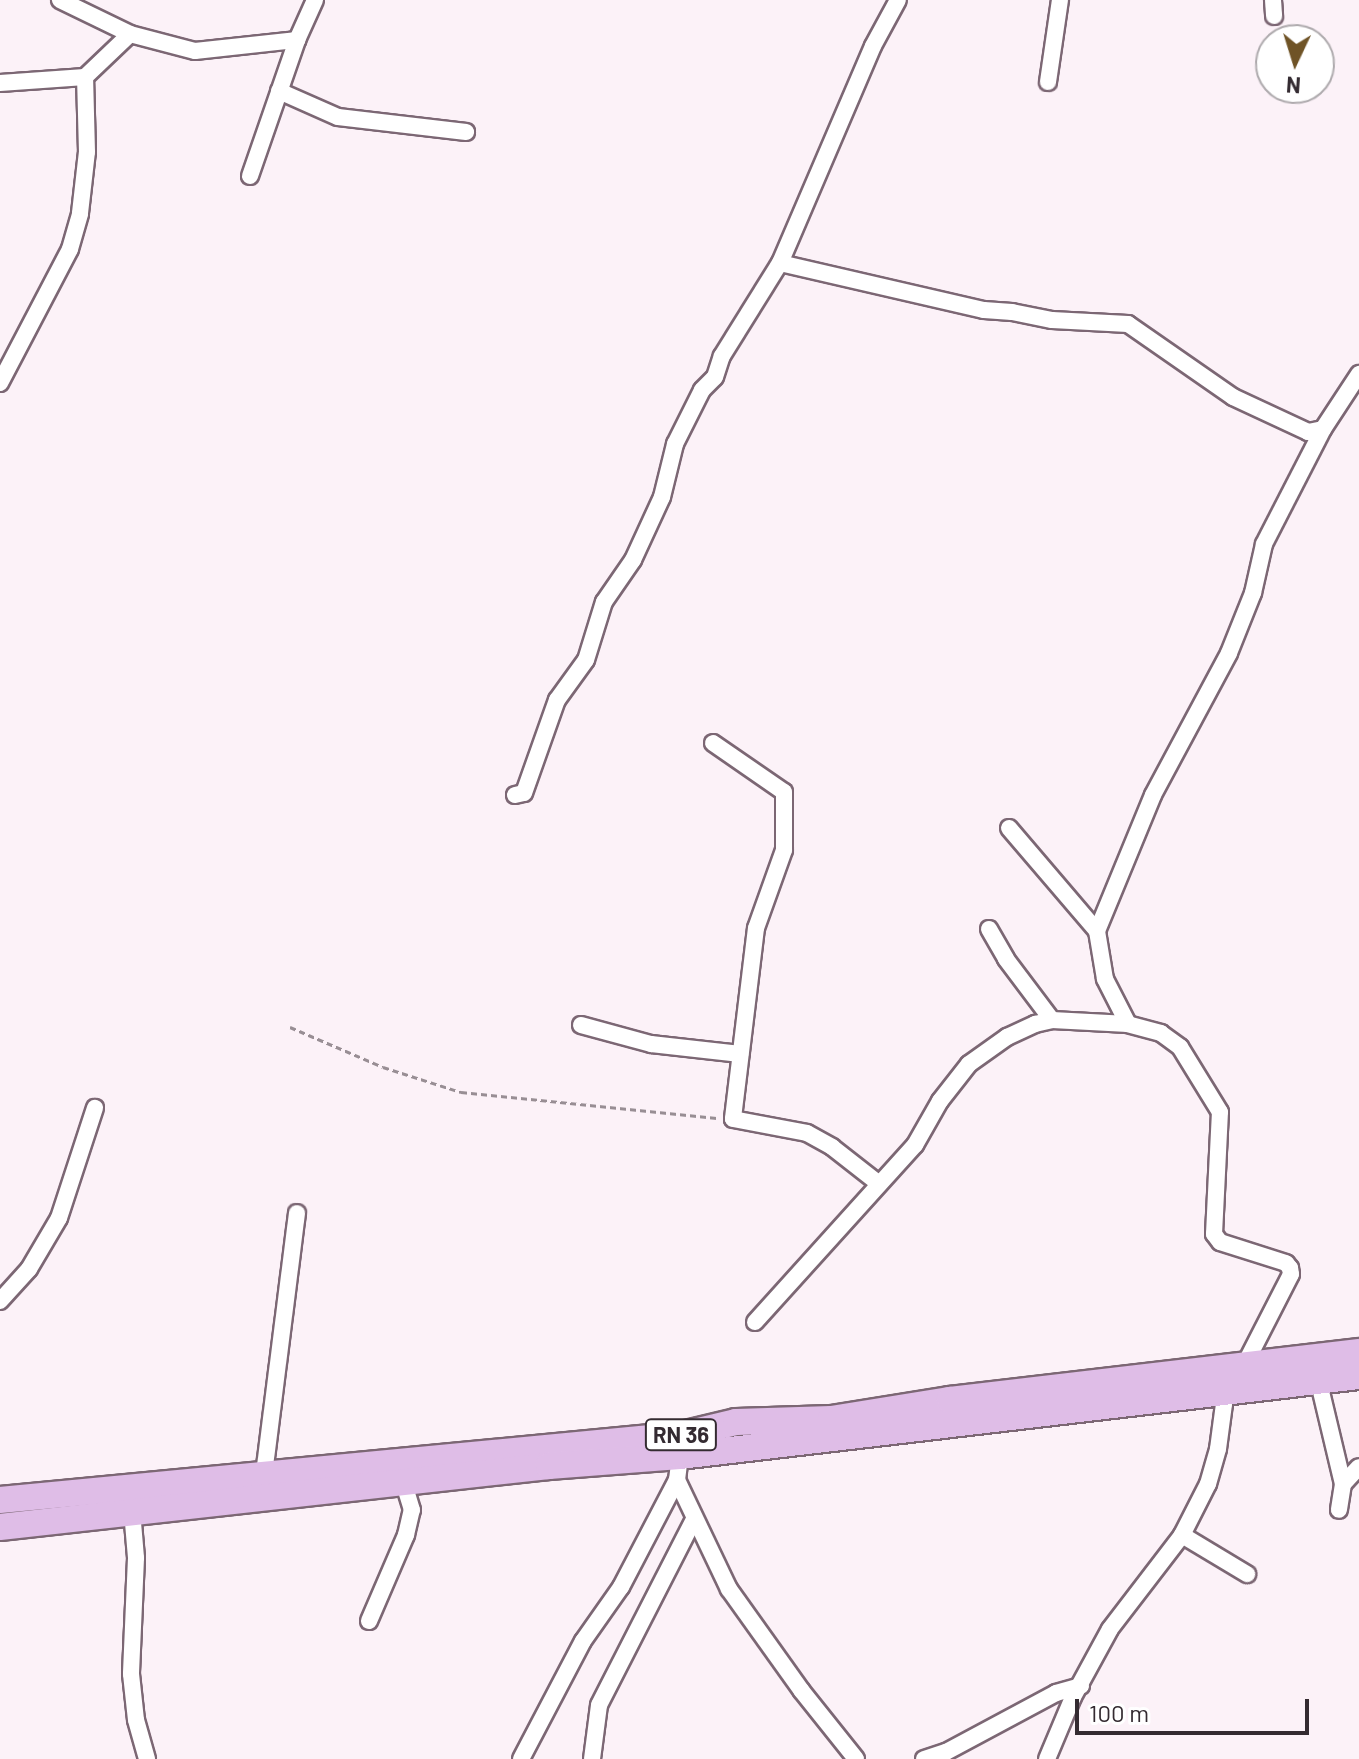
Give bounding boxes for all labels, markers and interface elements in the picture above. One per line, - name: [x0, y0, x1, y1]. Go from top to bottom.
- north arrow: [1255, 24, 1335, 104]
- text: N: [1285, 72, 1302, 99]
- road number: RN 36: [643, 1417, 719, 1453]
- scale bar: [1079, 1683, 1313, 1733]
- text: 100 m: [1089, 1698, 1149, 1727]

